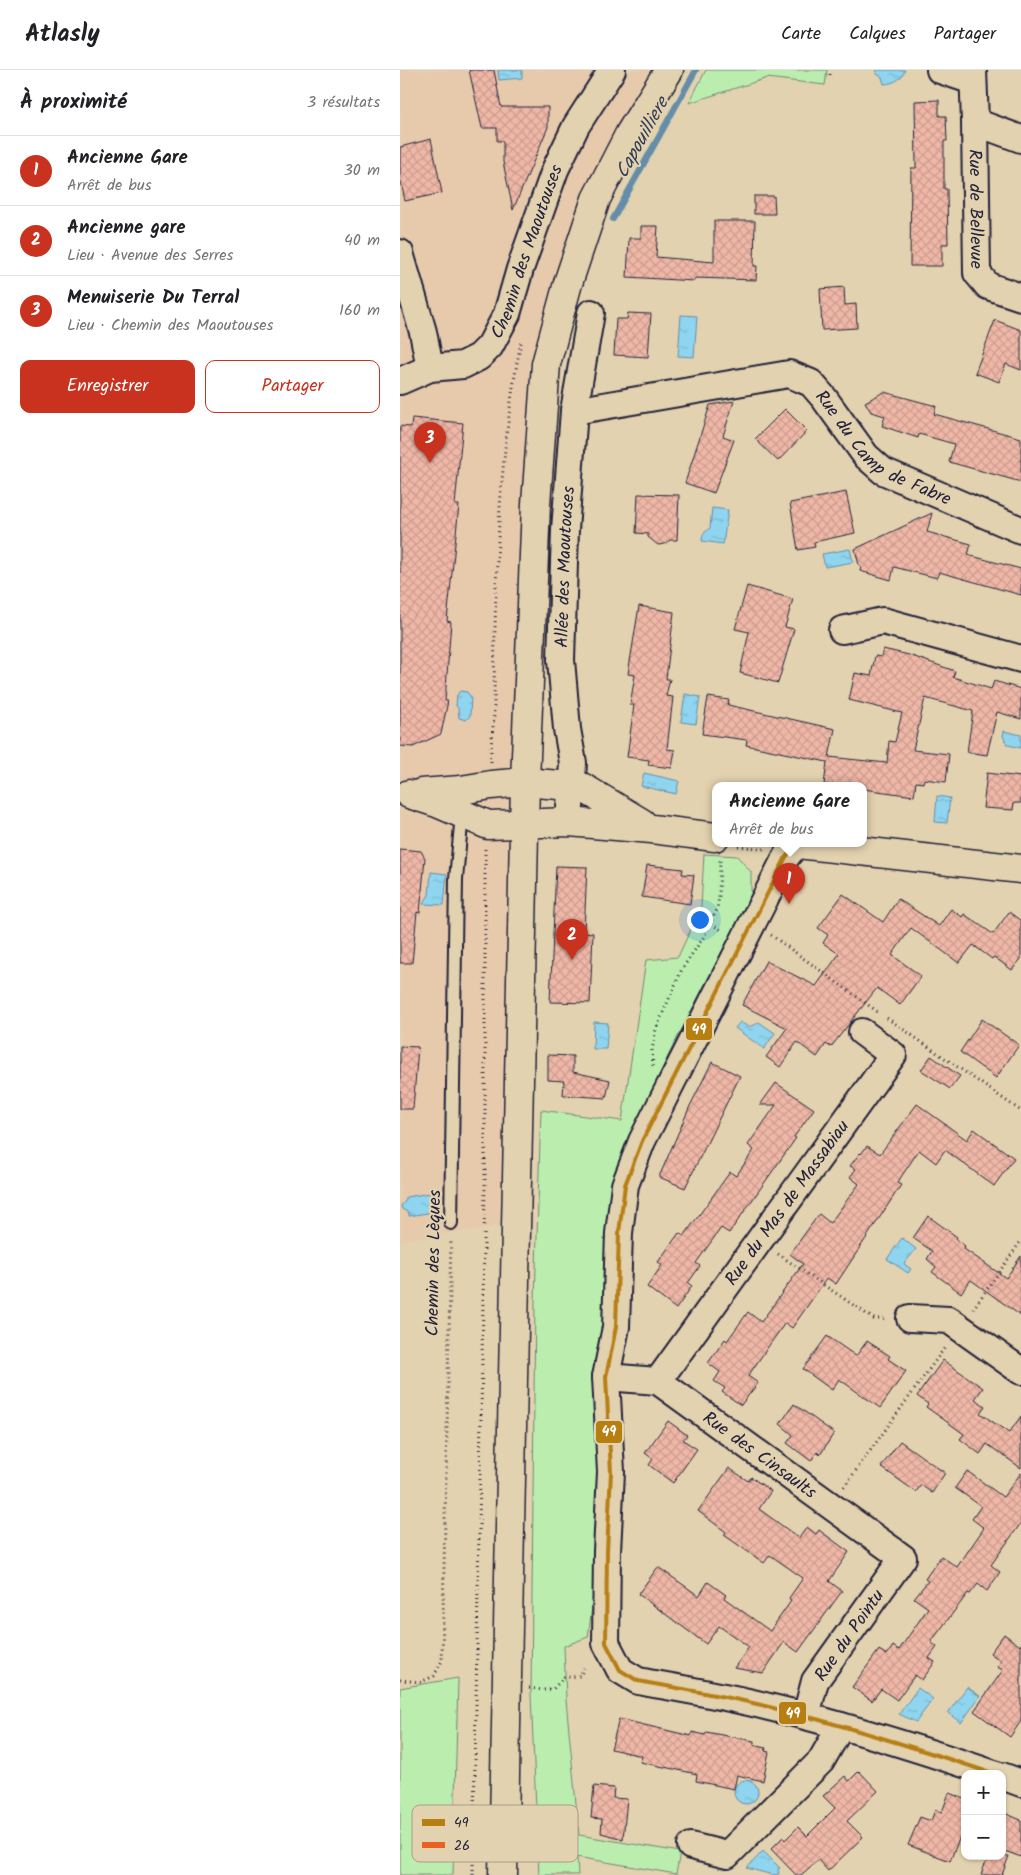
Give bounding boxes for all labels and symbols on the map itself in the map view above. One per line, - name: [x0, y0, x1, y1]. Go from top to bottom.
- water label: Capouilliere: [608, 90, 679, 184]
- street label: Rue de Bellevue: [959, 149, 990, 269]
- street label: Chemin des Maoutouses: [483, 160, 572, 344]
- street label: Rue du Camp de Fabre: [807, 384, 955, 514]
- pin: 3: [414, 422, 446, 463]
- street label: Allée des Maoutouses: [548, 485, 584, 648]
- pin: 1: [773, 863, 805, 904]
- your location: [687, 907, 713, 933]
- pin: 2: [556, 919, 588, 960]
- line badge: 49: [685, 1017, 713, 1041]
- text: 49: [692, 1019, 706, 1041]
- street label: Rue du Mas de Massabiau: [718, 1114, 858, 1292]
- street label: Chemin des Lèques: [419, 1189, 450, 1337]
- street label: Rue des Cinsaults: [696, 1405, 823, 1507]
- line badge: 49: [595, 1420, 623, 1444]
- text: 49: [602, 1421, 616, 1443]
- street label: Rue du Pointu: [808, 1584, 893, 1688]
- line badge: 49: [778, 1701, 807, 1725]
- text: 49: [786, 1703, 800, 1725]
- legend: [412, 1805, 578, 1862]
- text: 49: [454, 1812, 469, 1834]
- text: 26: [454, 1835, 470, 1857]

